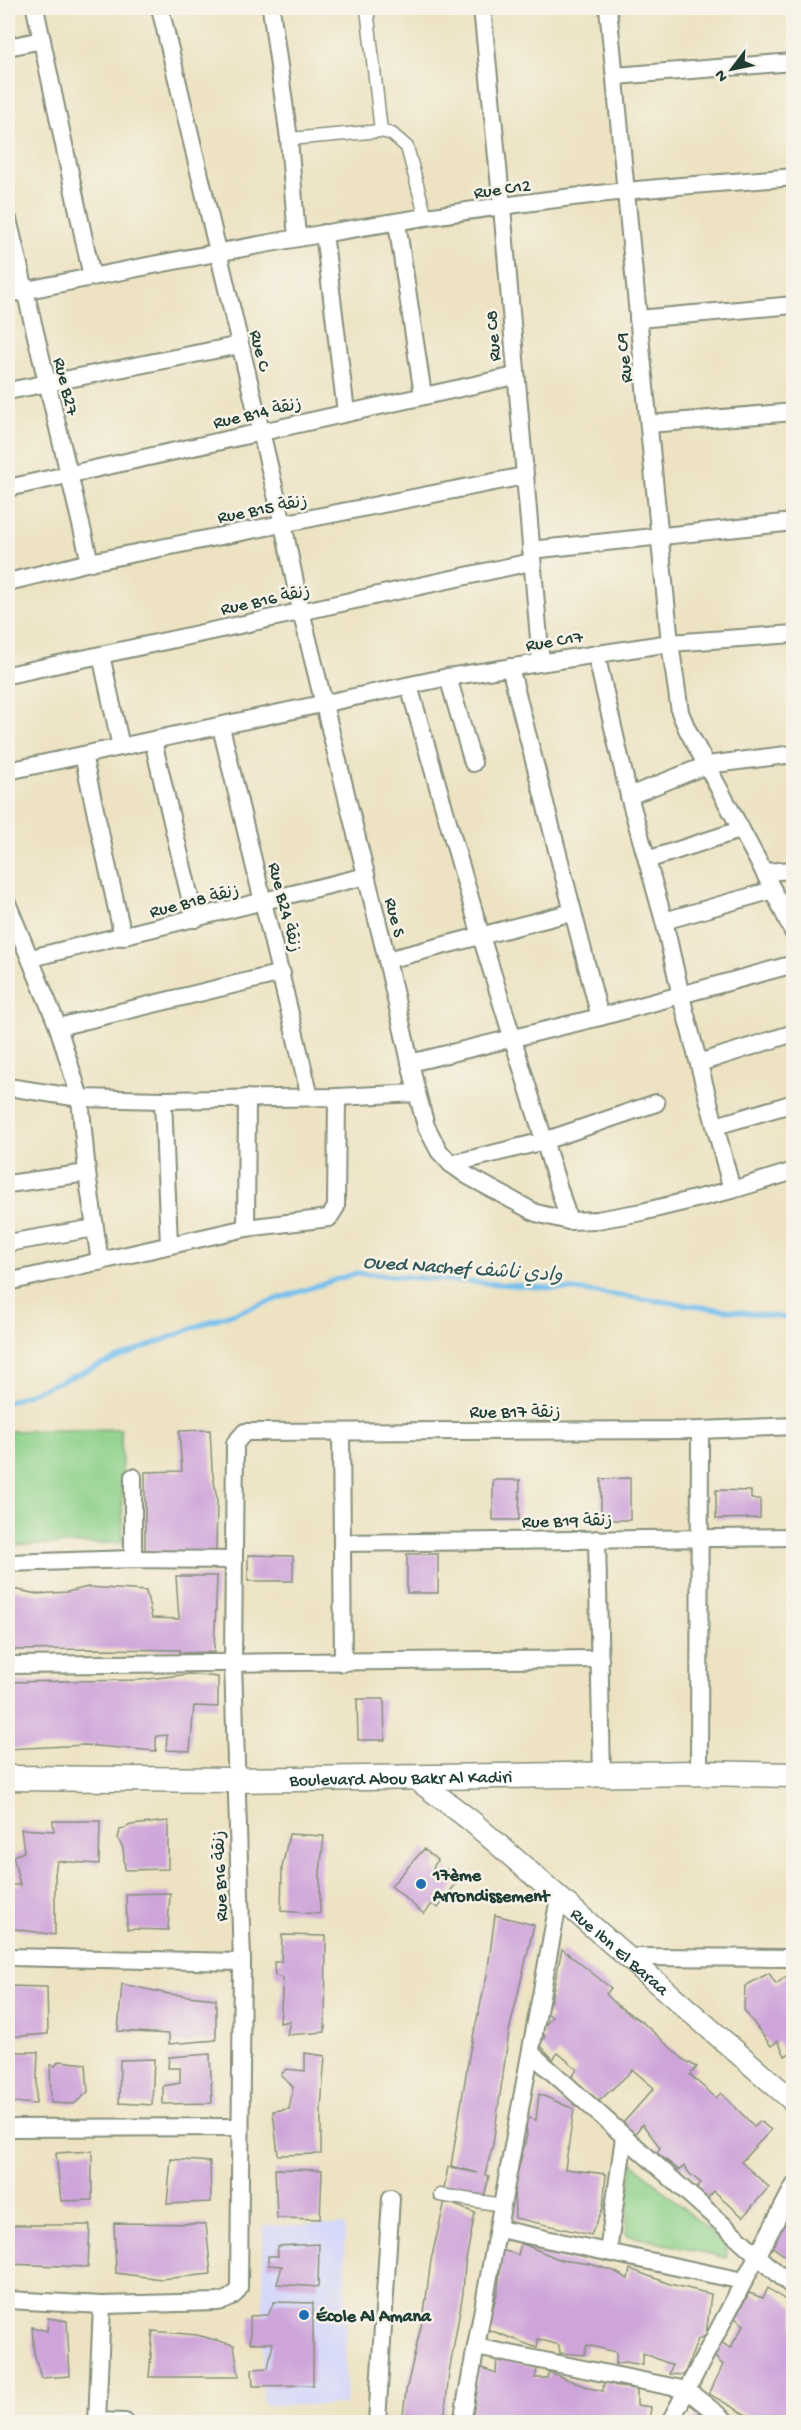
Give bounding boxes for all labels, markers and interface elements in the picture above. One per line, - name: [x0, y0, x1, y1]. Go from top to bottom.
- north arrow: [702, 39, 762, 99]
- text: N: [711, 65, 733, 85]
- street label: Rue C12: [473, 176, 532, 205]
- street label: Rue C8: [482, 309, 507, 362]
- street label: Rue C: [243, 328, 274, 374]
- street label: Rue C9: [612, 332, 639, 384]
- street label: Rue B27: [47, 356, 82, 418]
- street label: Rue B14 زنقة: [211, 394, 304, 435]
- street label: Rue B15 زنقة: [216, 491, 309, 529]
- street label: Rue B16 زنقة: [219, 582, 312, 621]
- street label: Rue C17: [524, 627, 585, 657]
- street label: Rue B24 زنقة: [262, 861, 305, 955]
- street label: Rue B18 زنقة: [148, 881, 242, 924]
- street label: Rue S: [379, 896, 409, 940]
- water label: Oued Nachef وادي ناشف: [362, 1251, 564, 1289]
- street label: Rue B17 زنقة: [469, 1403, 561, 1424]
- street label: Rue B19 زنقة: [522, 1511, 613, 1534]
- street label: Boulevard Abou Bakr Al Kadiri: [288, 1768, 513, 1792]
- street label: Rue B16 زنقة: [209, 1830, 234, 1922]
- place label: 17ème Arrondissement: [432, 1866, 551, 1908]
- marker: 17ème Arrondissement: [414, 1877, 428, 1891]
- street label: Rue Ibn El Baraa: [565, 1904, 673, 2002]
- place label: École Al Amana: [316, 2306, 432, 2328]
- marker: École Al Amana: [297, 2308, 311, 2322]

